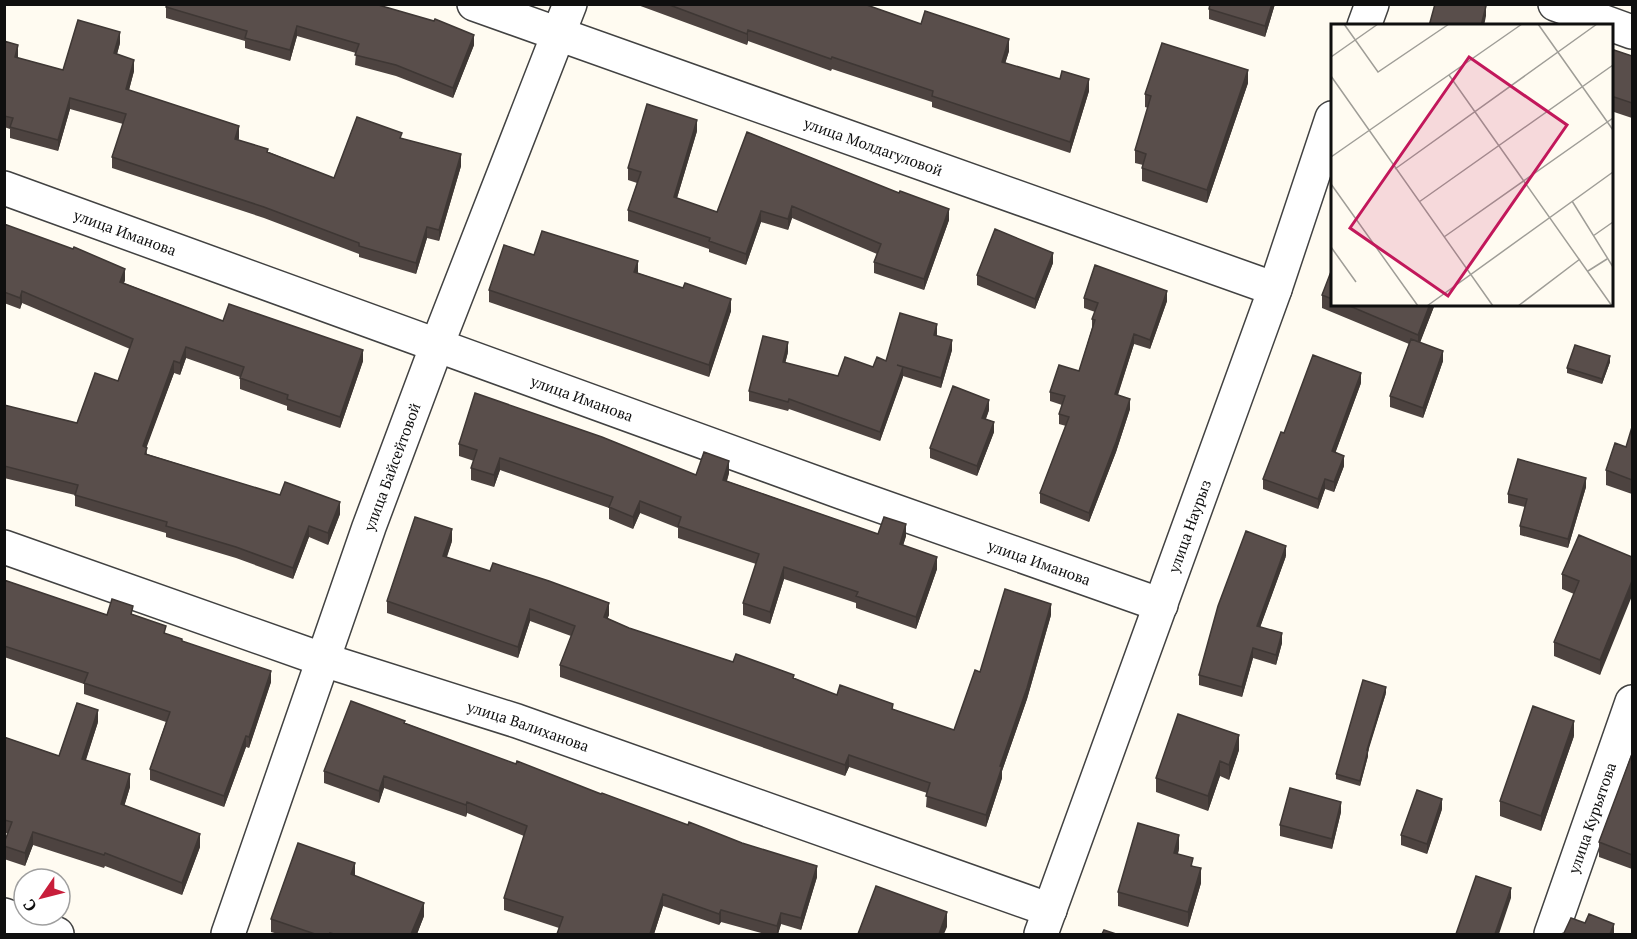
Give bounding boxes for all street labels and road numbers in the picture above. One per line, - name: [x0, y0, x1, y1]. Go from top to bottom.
- street label: улица Молдагуловой: [800, 112, 946, 180]
- street label: улица Иманова: [70, 204, 180, 260]
- street label: улица Иманова: [527, 370, 636, 426]
- street label: улица Байсейтовой: [358, 400, 425, 535]
- street label: улица Наурыз: [1163, 477, 1215, 576]
- street label: улица Иманова: [984, 534, 1094, 590]
- street label: улица Валиханова: [464, 696, 592, 756]
- street label: улица Курьятова: [1563, 759, 1620, 877]

